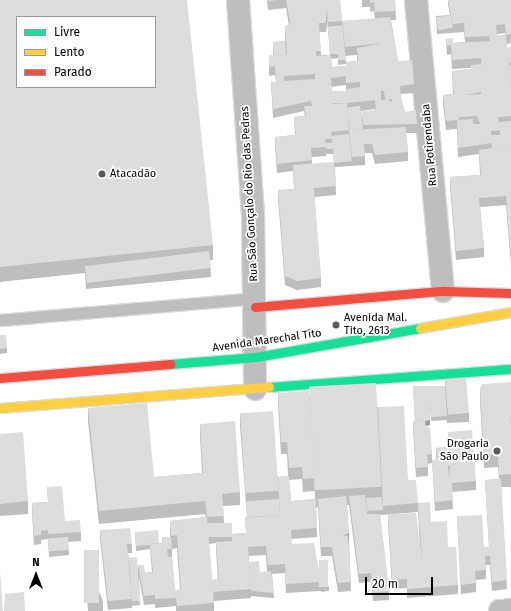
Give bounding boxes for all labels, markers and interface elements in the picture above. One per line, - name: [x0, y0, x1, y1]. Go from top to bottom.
- legend: [16, 16, 156, 88]
- text: Livre: [54, 25, 80, 39]
- text: Lento: [54, 45, 84, 59]
- text: Parado: [54, 65, 92, 79]
- street label: Rua Potirendaba: [420, 103, 440, 187]
- street label: Rua São Gonçalo do Rio das Pedras: [239, 106, 261, 282]
- place label: Atacadão: [110, 167, 156, 181]
- marker: Atacadão: [97, 169, 107, 179]
- place label: Avenida Mal. Tito, 2613: [344, 312, 407, 338]
- marker: Avenida Mal. Tito, 2613: [331, 320, 341, 330]
- street label: Avenida Marechal Tito: [212, 327, 322, 355]
- place label: Drogaria São Paulo: [440, 438, 489, 464]
- marker: Drogaria São Paulo: [492, 446, 502, 456]
- north arrow: [16, 555, 56, 595]
- text: N: [32, 556, 40, 569]
- scale bar: [367, 569, 435, 595]
- text: 20 m: [372, 577, 398, 591]

